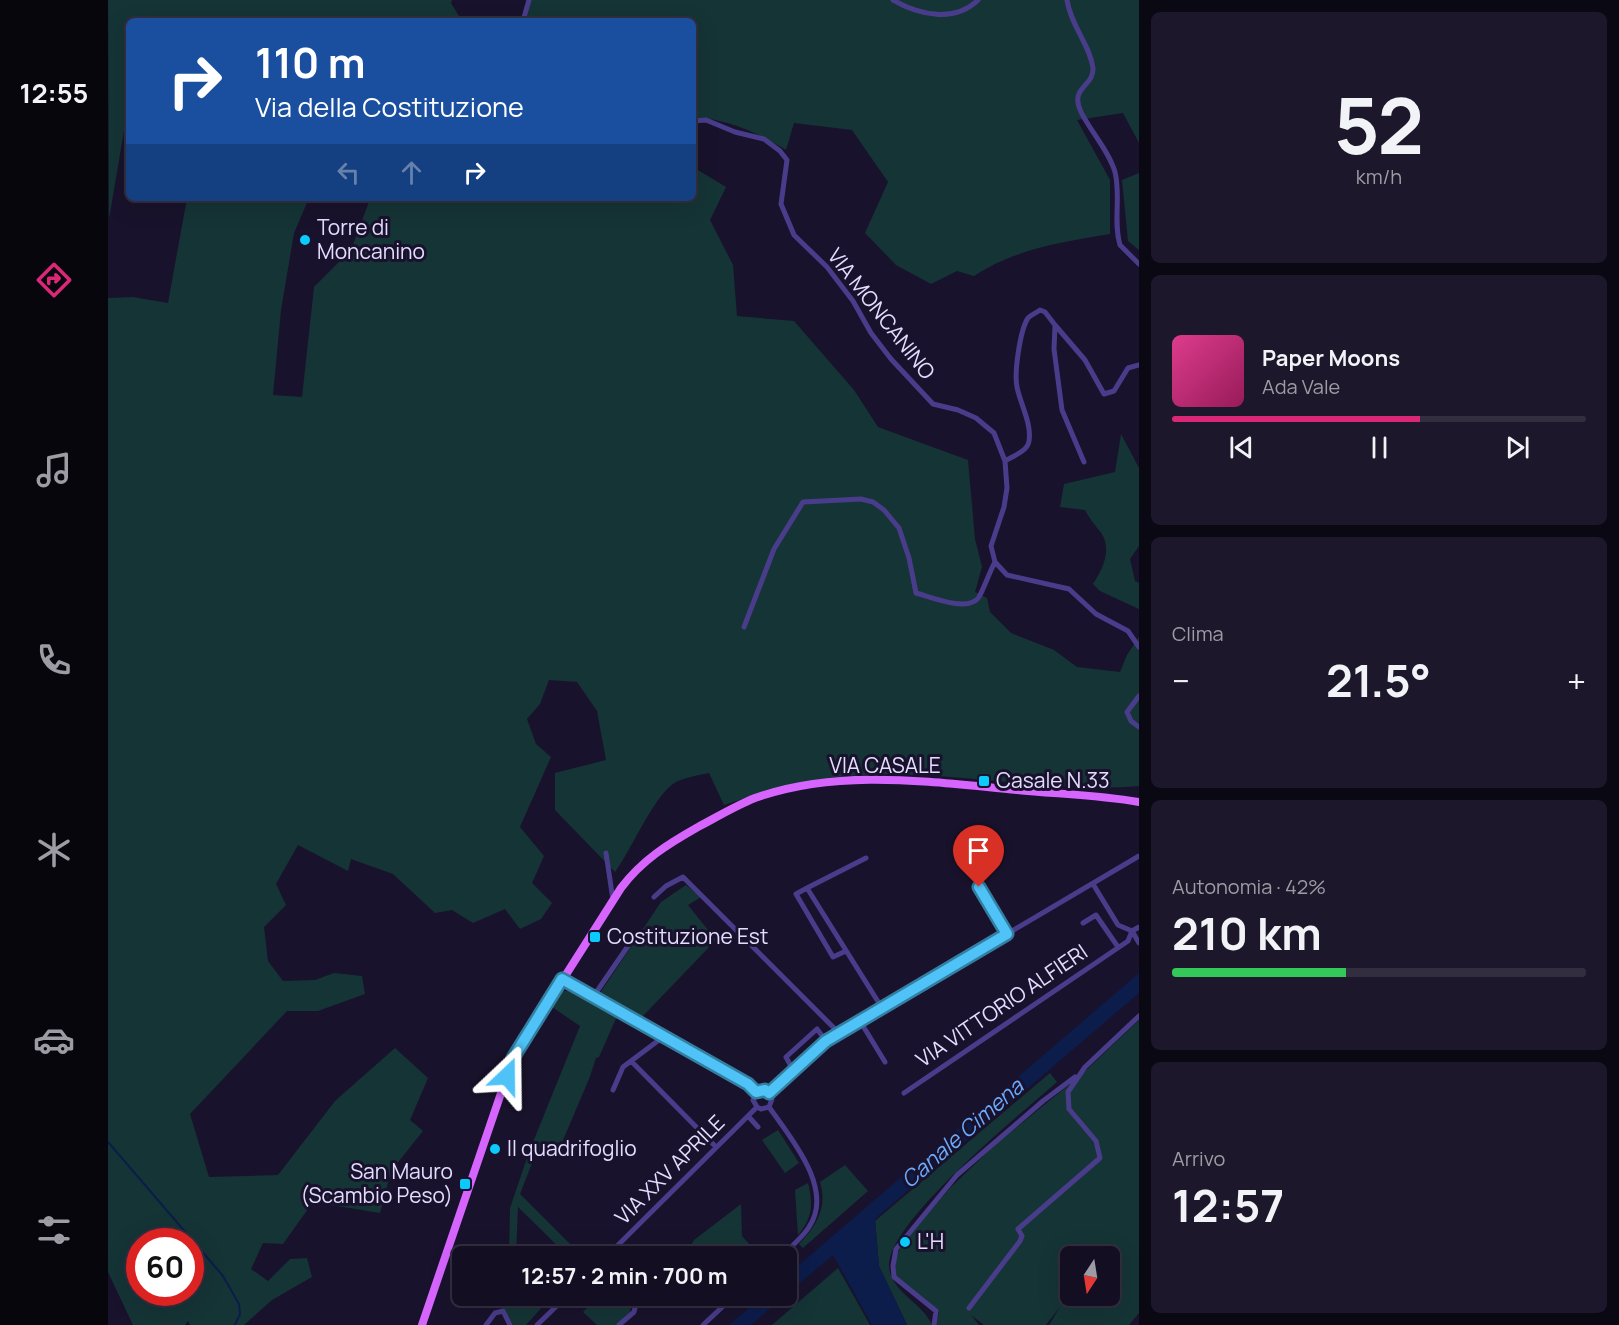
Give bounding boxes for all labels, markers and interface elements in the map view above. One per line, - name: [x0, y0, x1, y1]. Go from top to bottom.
- text: 110 m: [255, 33, 366, 91]
- icon: right: [156, 42, 234, 120]
- text: 52: [1334, 71, 1424, 177]
- text: 12:55: [20, 74, 88, 111]
- text: Via della Costituzione: [255, 88, 524, 125]
- icon: left: [332, 156, 365, 189]
- icon: ahead: [395, 156, 428, 189]
- icon: right: [458, 156, 491, 189]
- text: km/h: [1356, 163, 1402, 190]
- place label: Torre di Moncanino: [317, 213, 425, 265]
- marker: Torre di Moncanino: [298, 233, 312, 247]
- street label: VIA MONCANINO: [822, 242, 942, 385]
- icon: directions: [33, 259, 75, 301]
- text: Paper Moons: [1262, 343, 1400, 373]
- text: Ada Vale: [1262, 373, 1340, 400]
- icon: previous: [1225, 431, 1258, 464]
- icon: pause: [1363, 431, 1396, 464]
- icon: next: [1501, 431, 1534, 464]
- icon: music: [33, 449, 75, 491]
- text: Clima: [1172, 620, 1224, 647]
- icon: phone: [33, 639, 75, 681]
- text: 21.5°: [1326, 649, 1431, 711]
- text: −: [1172, 658, 1190, 703]
- text: +: [1567, 658, 1586, 703]
- street label: VIA CASALE: [829, 751, 941, 779]
- place label: Casale N.33: [996, 766, 1110, 794]
- marker: Casale N.33: [977, 774, 991, 788]
- pin: [953, 825, 1004, 887]
- icon: climate: [33, 829, 75, 871]
- icon: arrive: [962, 834, 995, 867]
- text: Autonomia · 42%: [1172, 873, 1326, 900]
- text: 210 km: [1172, 902, 1322, 964]
- place label: Costituzione Est: [607, 922, 768, 950]
- marker: Costituzione Est: [588, 930, 602, 944]
- street label: VIA VITTORIO ALFIERI: [910, 937, 1093, 1073]
- icon: car: [33, 1019, 75, 1061]
- position arrow: [475, 1044, 539, 1108]
- water label: Canale Cimena: [894, 1070, 1031, 1194]
- street label: VIA XXV APRILE: [608, 1108, 730, 1230]
- place label: Il quadrifoglio: [507, 1134, 637, 1162]
- marker: Il quadrifoglio: [488, 1142, 502, 1156]
- text: Arrivo: [1172, 1145, 1225, 1172]
- place label: San Mauro (Scambio Peso): [301, 1157, 453, 1209]
- text: 12:57: [1172, 1174, 1284, 1236]
- marker: San Mauro (Scambio Peso): [458, 1177, 472, 1191]
- icon: filters: [33, 1209, 75, 1251]
- place label: L'H: [917, 1227, 944, 1255]
- speed limit sign: 60: [126, 1228, 204, 1306]
- marker: L'H: [898, 1235, 912, 1249]
- north arrow: [1060, 1246, 1120, 1306]
- map controls: [1060, 1246, 1120, 1306]
- text: 12:57 · 2 min · 700 m: [521, 1261, 728, 1291]

